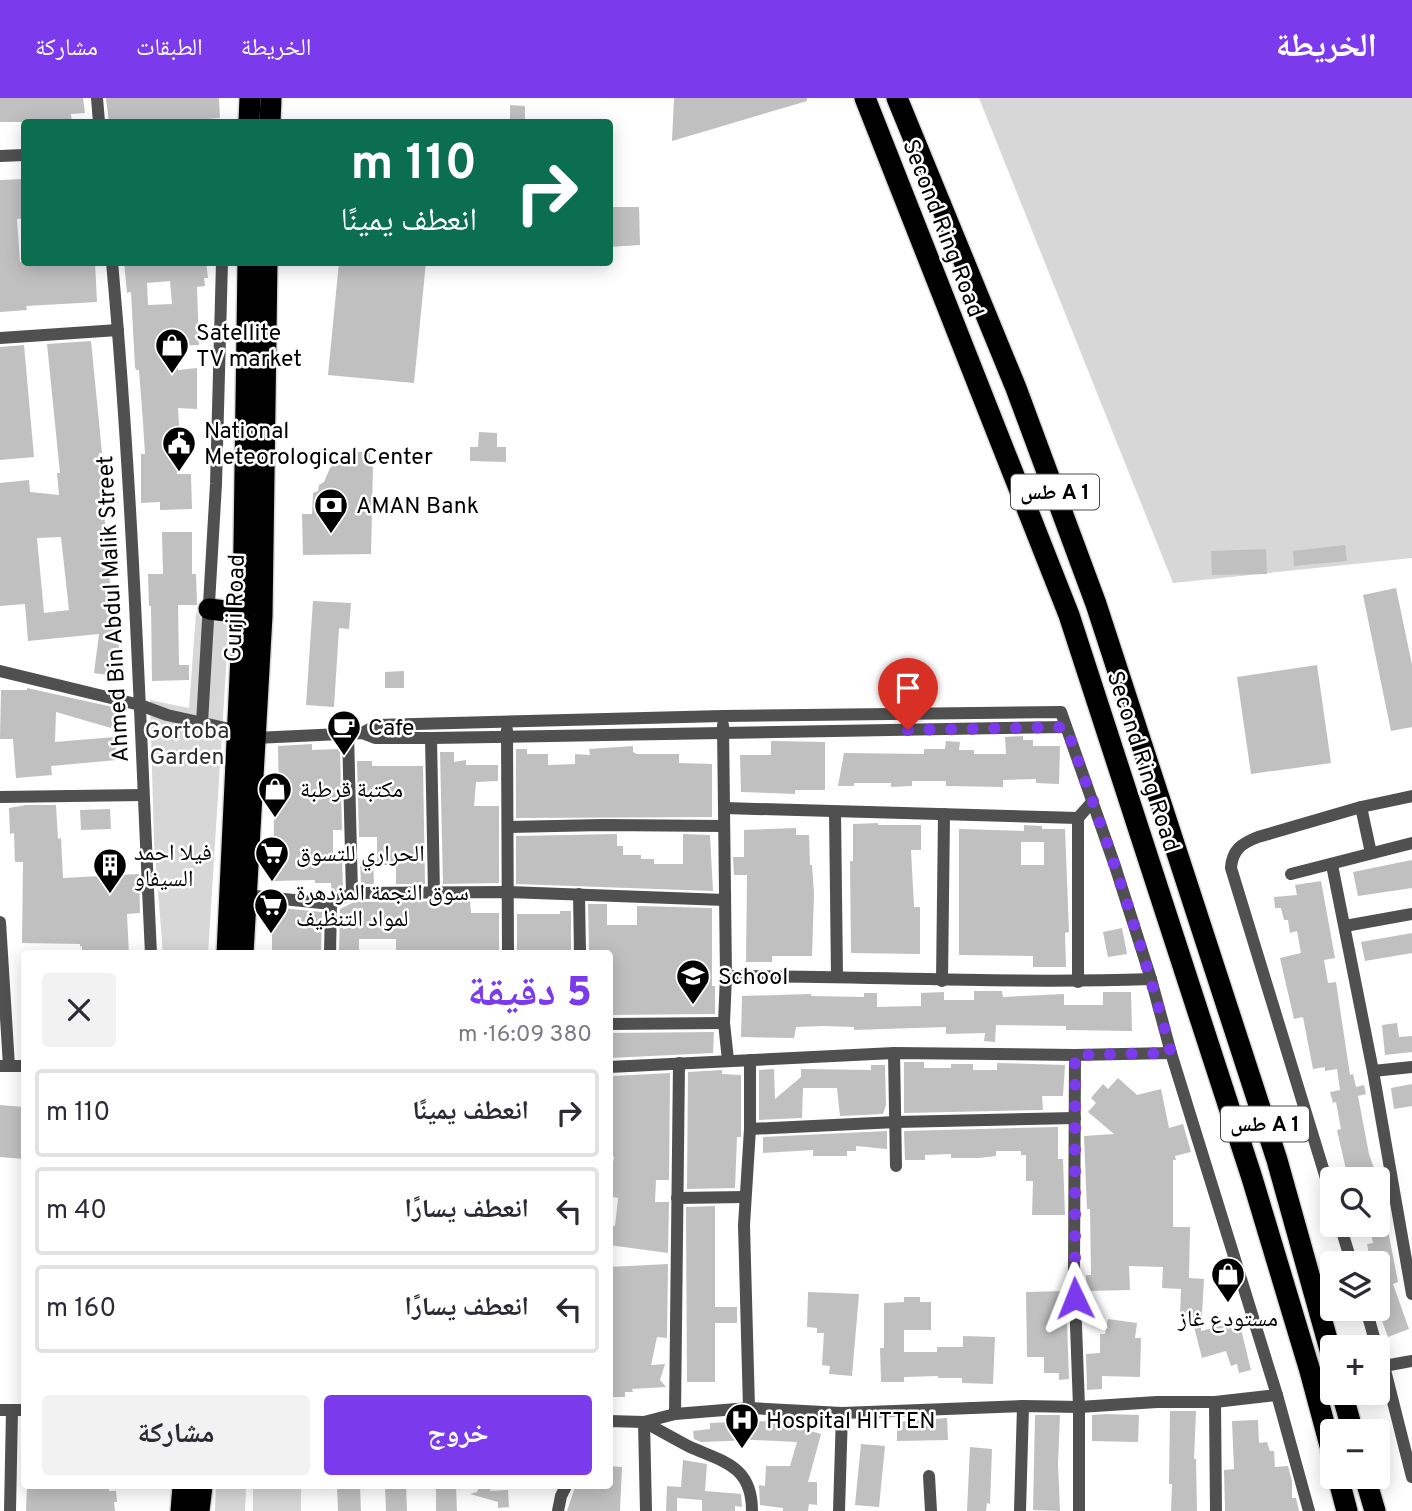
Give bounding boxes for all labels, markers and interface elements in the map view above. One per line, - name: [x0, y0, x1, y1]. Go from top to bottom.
- text: الخريطة: [1276, 27, 1377, 69]
- text: مشاركة: [35, 34, 98, 64]
- text: الطبقات: [136, 34, 203, 64]
- text: الخريطة: [241, 34, 311, 64]
- text: 110 m: [350, 135, 477, 197]
- street label: Second Ring Road: [894, 136, 989, 322]
- icon: right: [501, 147, 592, 238]
- text: انعطف يمينًا: [340, 202, 477, 242]
- place label: Satellite TV market: [196, 320, 302, 375]
- shop icon: Satellite TV market: [153, 326, 191, 375]
- place label: National Meteorological Center: [204, 418, 433, 473]
- public building icon: National Meteorological Center: [160, 424, 198, 473]
- street label: Ahmed Bin Abdul Malik Street: [92, 455, 137, 763]
- road number: طس A 1: [1011, 474, 1099, 510]
- bank icon: AMAN Bank: [312, 486, 350, 535]
- place label: AMAN Bank: [356, 493, 479, 522]
- street label: Gurji Road: [220, 554, 253, 663]
- pin: [878, 658, 938, 730]
- street label: Second Ring Road: [1099, 668, 1184, 856]
- icon: arrive: [889, 669, 927, 707]
- cafe icon: Cafe: [325, 708, 363, 757]
- place label: Cafe: [368, 715, 414, 744]
- park label: Gortoba Garden: [145, 718, 229, 773]
- shop icon: مكتبة قرطبة: [256, 770, 294, 819]
- place label: مكتبة قرطبة: [300, 777, 403, 806]
- supermarket icon: الحراري للتسوق: [253, 834, 291, 883]
- place label: فيلا احمد السيفاو: [134, 840, 212, 895]
- place label: الحراري للتسوق: [296, 841, 425, 872]
- building icon: فيلا احمد السيفاو: [91, 846, 129, 895]
- place label: سوق النجمة المزدهرة لمواد التنظيف: [296, 880, 469, 935]
- supermarket icon: سوق النجمة المزدهرة لمواد التنظيف: [252, 886, 290, 935]
- school or university icon: School: [674, 957, 712, 1006]
- place label: School: [718, 964, 788, 993]
- text: 5 دقيقة: [468, 968, 592, 1021]
- button: close: [42, 973, 116, 1047]
- text: 380 m · 16:09: [458, 1021, 592, 1050]
- icon: right: [550, 1094, 588, 1132]
- text: انعطف يمينًا: [412, 1096, 529, 1129]
- text: 110 m: [46, 1097, 110, 1130]
- road number: طس A 1: [1221, 1107, 1309, 1142]
- map controls: [1320, 1167, 1390, 1489]
- button: search: [1320, 1167, 1390, 1237]
- icon: left: [550, 1192, 588, 1230]
- text: انعطف يسارًا: [405, 1194, 529, 1227]
- text: 40 m: [46, 1195, 107, 1228]
- button: layers: [1320, 1251, 1390, 1321]
- shop icon: مستودع غاز: [1209, 1255, 1247, 1304]
- position arrow: [1038, 1261, 1112, 1335]
- icon: left: [550, 1290, 588, 1328]
- text: انعطف يسارًا: [405, 1292, 529, 1325]
- text: 160 m: [46, 1293, 116, 1326]
- place label: مستودع غاز: [1177, 1306, 1278, 1335]
- button: +: [1320, 1335, 1390, 1405]
- button: مشاركة: [42, 1395, 310, 1475]
- button: خروج: [324, 1395, 592, 1475]
- hospital icon: Hospital HITTEN: [723, 1401, 761, 1450]
- place label: Hospital HITTEN: [766, 1408, 936, 1437]
- button: −: [1320, 1419, 1390, 1489]

